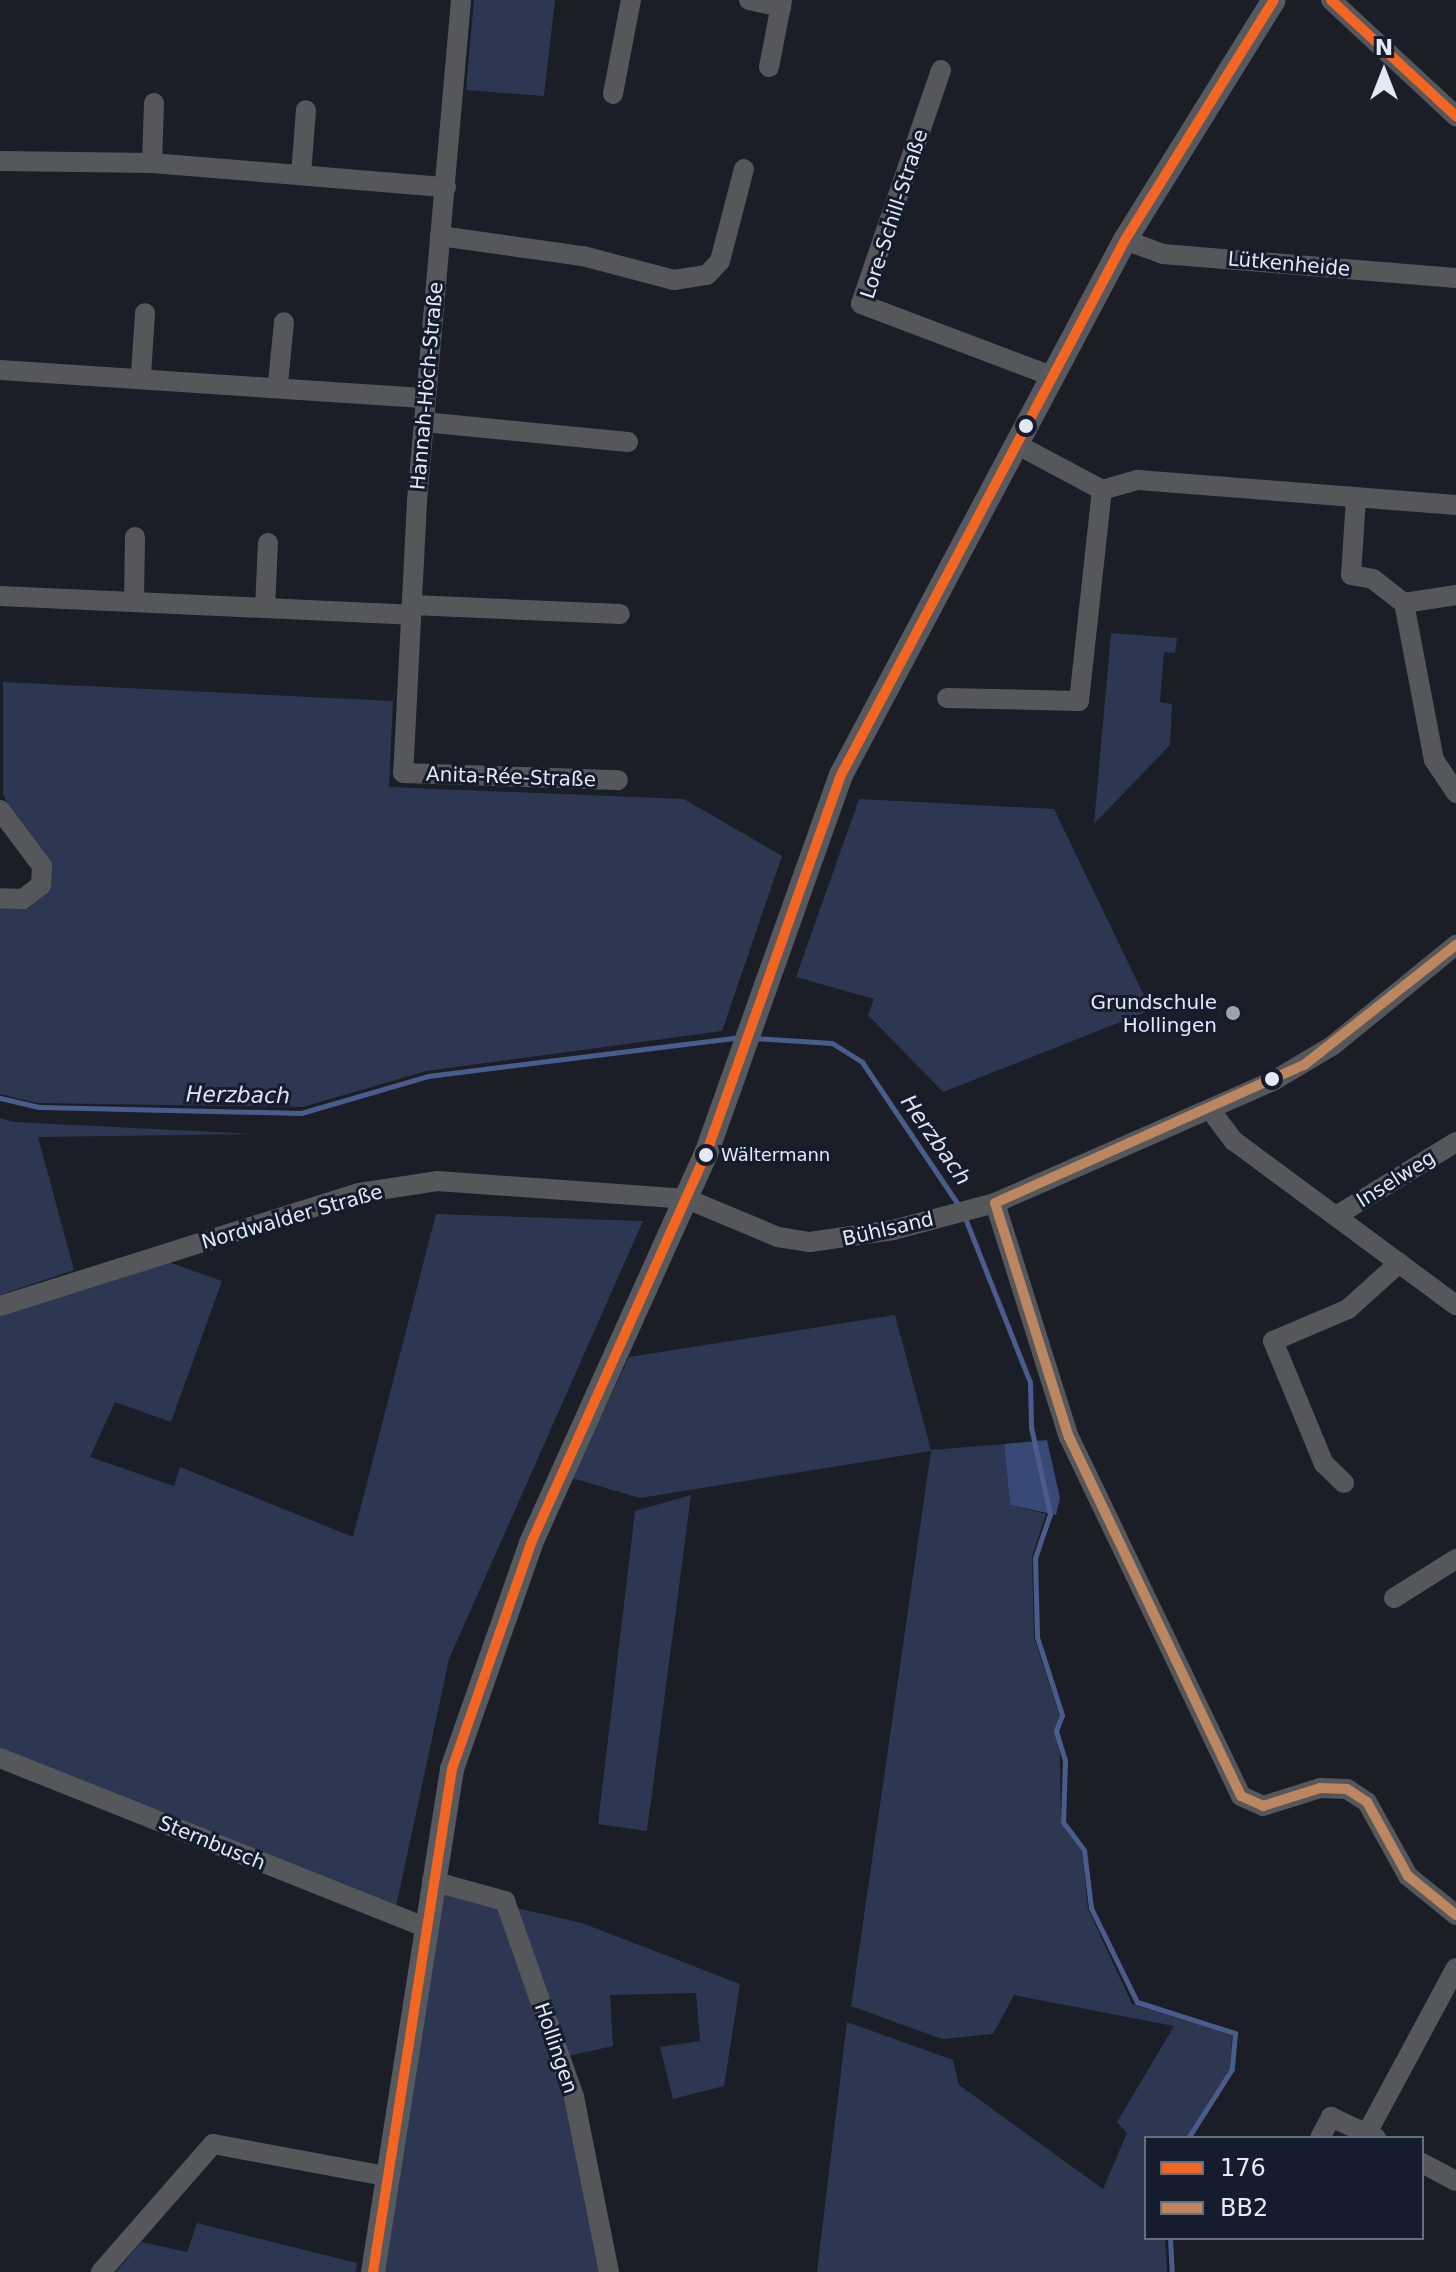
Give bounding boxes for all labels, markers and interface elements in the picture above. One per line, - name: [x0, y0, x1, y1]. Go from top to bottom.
- north arrow: [1344, 32, 1424, 112]
- text: N: [1375, 35, 1393, 60]
- street label: Lore-Schill-Straße: [855, 126, 933, 302]
- street label: Lütkenheide: [1227, 247, 1351, 281]
- street label: Hannah-Höch-Straße: [406, 281, 448, 491]
- unlabelled marker: [1018, 418, 1034, 434]
- street label: Anita-Rée-Straße: [426, 762, 596, 792]
- place label: Grundschule Hollingen: [1091, 990, 1217, 1037]
- marker: Grundschule Hollingen: [1224, 1004, 1242, 1022]
- unlabelled marker: [1264, 1071, 1280, 1087]
- water label: Herzbach: [186, 1081, 290, 1109]
- water label: Herzbach: [895, 1090, 977, 1190]
- place label: Wältermann: [721, 1144, 830, 1166]
- street label: Inselweg: [1352, 1145, 1440, 1213]
- marker: Wältermann: [698, 1147, 714, 1163]
- street label: Nordwalder Straße: [199, 1180, 385, 1254]
- street label: Bühlsand: [840, 1207, 936, 1251]
- street label: Sternbusch: [155, 1811, 269, 1875]
- street label: Hollingen: [529, 2000, 583, 2096]
- legend: [1144, 2136, 1424, 2240]
- text: 176: [1220, 2154, 1266, 2182]
- text: BB2: [1220, 2194, 1268, 2222]

